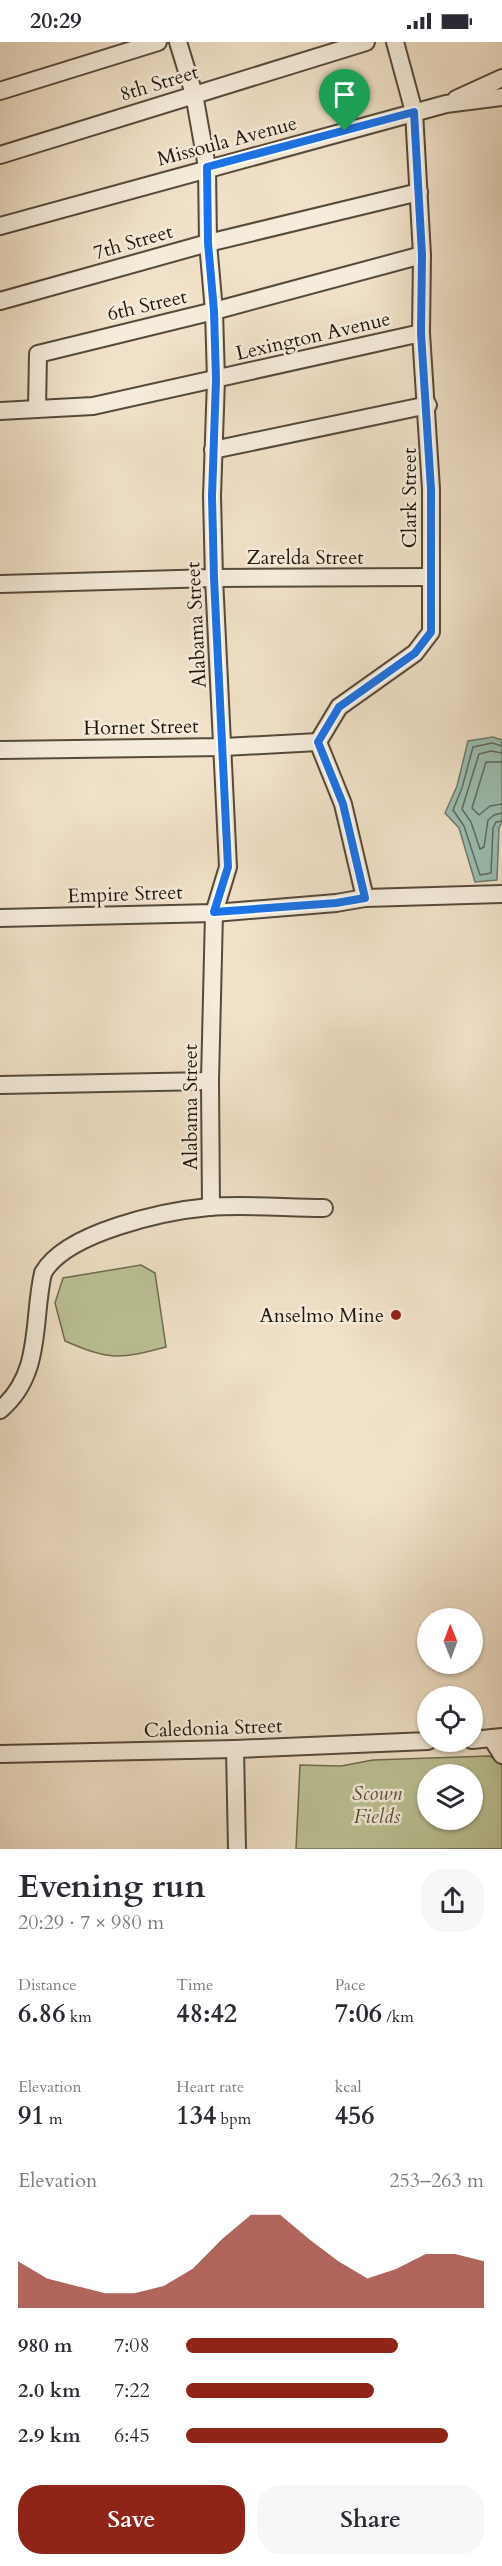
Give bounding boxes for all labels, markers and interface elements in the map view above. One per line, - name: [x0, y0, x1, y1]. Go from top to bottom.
- text: 20:29: [30, 6, 81, 36]
- street label: 8th Street: [116, 58, 202, 108]
- pin: [319, 69, 370, 131]
- icon: arrive: [328, 78, 361, 111]
- street label: Missoula Avenue: [154, 109, 300, 173]
- street label: 7th Street: [90, 218, 176, 266]
- street label: 6th Street: [104, 283, 190, 327]
- street label: Lexington Avenue: [233, 305, 393, 367]
- street label: Clark Street: [396, 447, 423, 548]
- street label: Zarelda Street: [246, 544, 364, 571]
- street label: Alabama Street: [179, 561, 213, 689]
- street label: Hornet Street: [83, 712, 199, 742]
- street label: Empire Street: [67, 878, 184, 910]
- street label: Alabama Street: [177, 1043, 204, 1170]
- place label: Anselmo Mine: [260, 1302, 384, 1329]
- marker: Anselmo Mine: [389, 1308, 403, 1322]
- north arrow: [417, 1608, 483, 1674]
- map controls: [417, 1608, 483, 1830]
- button: locate: [417, 1686, 483, 1752]
- street label: Caledonia Street: [143, 1712, 283, 1744]
- button: layers: [417, 1764, 483, 1830]
- park label: Scown Fields: [352, 1780, 402, 1830]
- text: Evening run: [18, 1864, 206, 1909]
- button: share: [421, 1869, 484, 1932]
- text: 20:29 · 7 × 980 m: [18, 1909, 164, 1936]
- text: Distance: [18, 1974, 76, 1996]
- text: Time: [176, 1974, 213, 1996]
- text: Pace: [335, 1974, 366, 1996]
- text: 6.86: [18, 1996, 66, 2031]
- text: 48:42: [176, 1996, 237, 2031]
- text: 7:06: [335, 1996, 382, 2031]
- text: km: [66, 2006, 92, 2028]
- text: /km: [382, 2006, 414, 2028]
- text: Elevation: [18, 2076, 82, 2098]
- text: Heart rate: [176, 2076, 244, 2098]
- text: kcal: [335, 2076, 362, 2098]
- text: 91: [18, 2098, 45, 2133]
- text: 134: [176, 2098, 216, 2133]
- text: 456: [335, 2098, 375, 2133]
- text: m: [45, 2108, 62, 2130]
- text: bpm: [216, 2108, 251, 2130]
- text: Elevation: [18, 2167, 97, 2194]
- text: 253–263 m: [389, 2167, 484, 2194]
- text: 980 m: [18, 2332, 73, 2359]
- text: 7:08: [114, 2332, 150, 2359]
- text: 2.0 km: [18, 2377, 81, 2404]
- text: 7:22: [114, 2377, 150, 2404]
- text: 2.9 km: [18, 2422, 81, 2449]
- text: 6:45: [114, 2422, 150, 2449]
- button: Save: [18, 2485, 245, 2554]
- button: Share: [257, 2485, 484, 2554]

